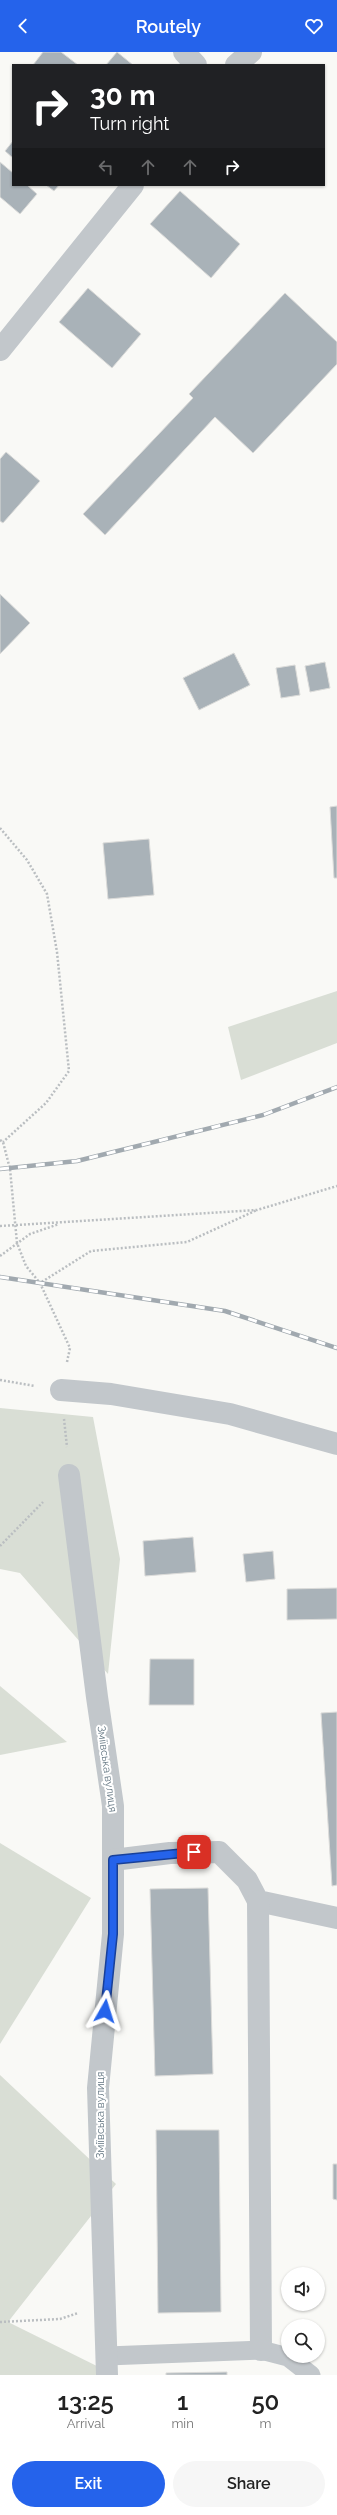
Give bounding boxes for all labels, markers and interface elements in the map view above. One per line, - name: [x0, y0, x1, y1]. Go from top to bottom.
- icon: back: [12, 15, 34, 37]
- icon: heart: [303, 15, 325, 37]
- text: Routely: [136, 16, 201, 37]
- text: 30 m: [90, 79, 156, 112]
- icon: right: [24, 80, 76, 132]
- text: Turn right: [90, 113, 169, 134]
- icon: left: [95, 156, 117, 178]
- icon: ahead: [137, 156, 159, 178]
- icon: ahead: [179, 156, 201, 178]
- icon: right: [221, 156, 243, 178]
- street label: Зміївська вулиця: [95, 1725, 119, 1813]
- pin: [177, 1835, 211, 1869]
- icon: arrive: [183, 1841, 205, 1863]
- position arrow: [84, 1990, 126, 2032]
- street label: Зміївська вулиця: [94, 2072, 107, 2159]
- map controls: [281, 2267, 325, 2363]
- button: sound: [281, 2267, 325, 2311]
- button: search: [281, 2319, 325, 2363]
- text: 13:25: [58, 2387, 114, 2416]
- text: 1: [177, 2387, 188, 2416]
- text: 50: [251, 2387, 279, 2416]
- text: Arrival: [67, 2416, 105, 2431]
- text: min: [171, 2416, 194, 2431]
- text: m: [259, 2416, 271, 2431]
- button: Exit: [12, 2461, 165, 2507]
- button: Share: [173, 2461, 325, 2507]

